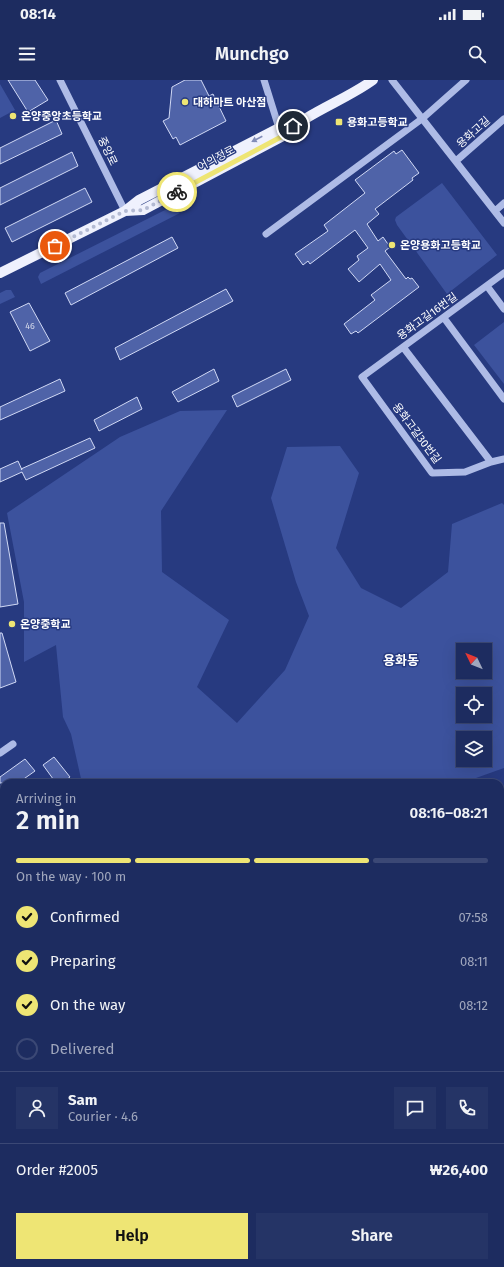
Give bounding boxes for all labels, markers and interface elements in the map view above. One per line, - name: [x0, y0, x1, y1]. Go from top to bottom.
- text: 08:14: [20, 5, 56, 23]
- icon: menu: [16, 43, 38, 65]
- text: Munchgo: [215, 43, 289, 65]
- icon: search: [466, 43, 488, 65]
- place label: 대하마트 아산점: [193, 96, 266, 109]
- marker: 대하마트 아산점: [180, 97, 190, 107]
- pin: [276, 109, 310, 143]
- place label: 온양중앙초등학교: [21, 110, 102, 123]
- marker: 온양중앙초등학교: [8, 111, 18, 121]
- street label: 용화고길: [454, 114, 493, 151]
- icon: home: [282, 115, 304, 137]
- place label: 용화고등학교: [347, 116, 408, 129]
- marker: 용화고등학교: [334, 117, 344, 127]
- street label: 중앙로: [95, 135, 120, 168]
- one-way arrow: [251, 136, 262, 143]
- street label: 어의정로: [195, 143, 237, 174]
- courier: [157, 172, 197, 212]
- icon: bike: [166, 181, 188, 203]
- pin: [38, 229, 72, 263]
- icon: bag: [44, 235, 66, 257]
- place label: 온양용화고등학교: [400, 239, 481, 252]
- marker: 온양용화고등학교: [387, 240, 397, 250]
- street label: 용화고길16번길: [395, 290, 460, 343]
- house number: 46: [25, 321, 35, 331]
- street label: 용화고길30번길: [390, 400, 444, 466]
- place label: 온양중학교: [20, 618, 71, 631]
- marker: 온양중학교: [7, 619, 17, 629]
- north arrow: [456, 643, 492, 679]
- map controls: [456, 643, 492, 767]
- district label: 용화동: [383, 653, 419, 668]
- button: locate: [456, 687, 492, 723]
- button: layers: [456, 731, 492, 767]
- text: Arriving in: [16, 791, 76, 806]
- text: 08:16–08:21: [410, 804, 488, 822]
- text: 2 min: [16, 805, 80, 836]
- text: On the way · 100 m: [16, 869, 126, 884]
- icon: check: [16, 906, 38, 928]
- text: Confirmed: [50, 908, 120, 926]
- text: 07:58: [458, 910, 488, 925]
- icon: check: [16, 950, 38, 972]
- text: Preparing: [50, 952, 115, 970]
- text: 08:11: [460, 954, 488, 969]
- icon: check: [16, 994, 38, 1016]
- text: On the way: [50, 996, 125, 1014]
- text: 08:12: [459, 998, 488, 1013]
- text: Delivered: [50, 1040, 114, 1058]
- button: person: [16, 1087, 58, 1129]
- button: chat: [394, 1087, 436, 1129]
- button: phone: [446, 1087, 488, 1129]
- text: Sam: [68, 1091, 97, 1109]
- text: Courier · 4.6: [68, 1109, 138, 1124]
- text: Order #2005: [16, 1161, 98, 1179]
- text: ₩26,400: [430, 1161, 488, 1179]
- button: Help: [16, 1213, 248, 1259]
- button: Share: [256, 1213, 488, 1259]

